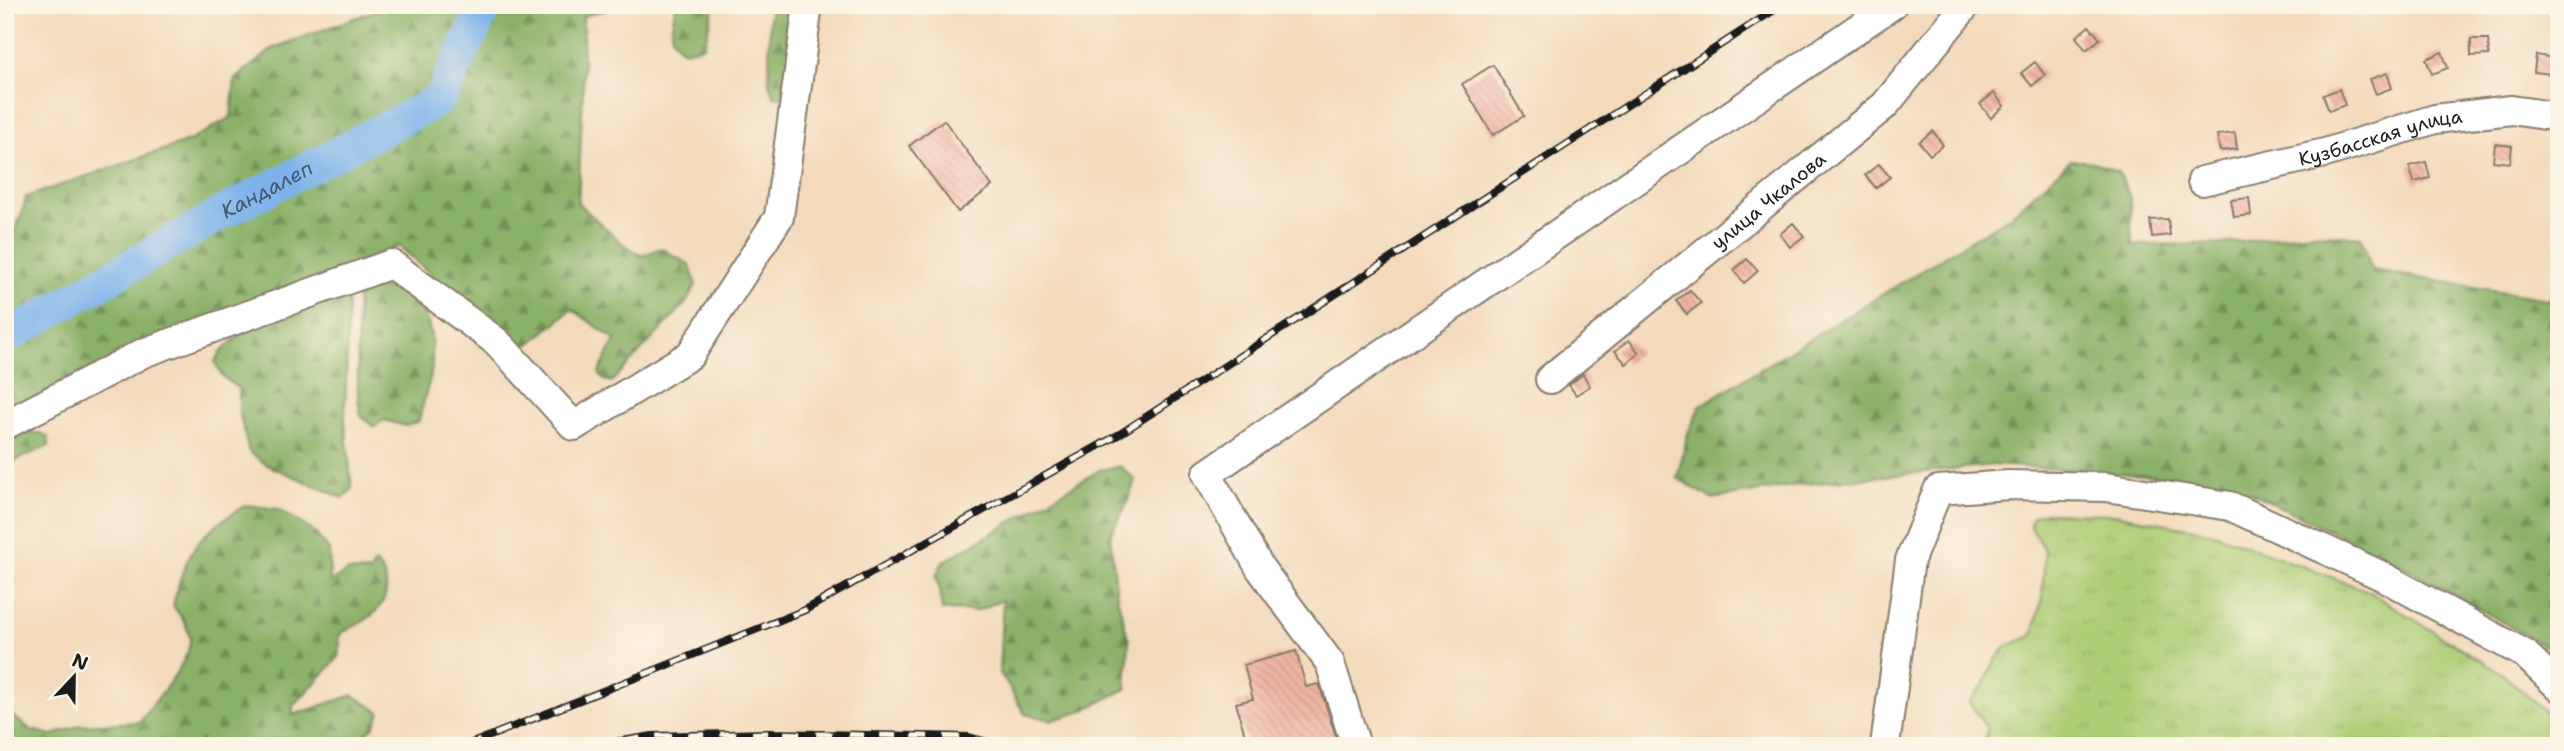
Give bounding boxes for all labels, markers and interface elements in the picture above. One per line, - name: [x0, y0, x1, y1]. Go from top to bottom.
- street label: Кузбасская улица: [2296, 103, 2464, 171]
- street label: улица Чкалова: [1706, 146, 1831, 255]
- water label: Кандалеп: [216, 154, 318, 225]
- north arrow: [38, 642, 108, 712]
- text: N: [69, 647, 92, 676]

